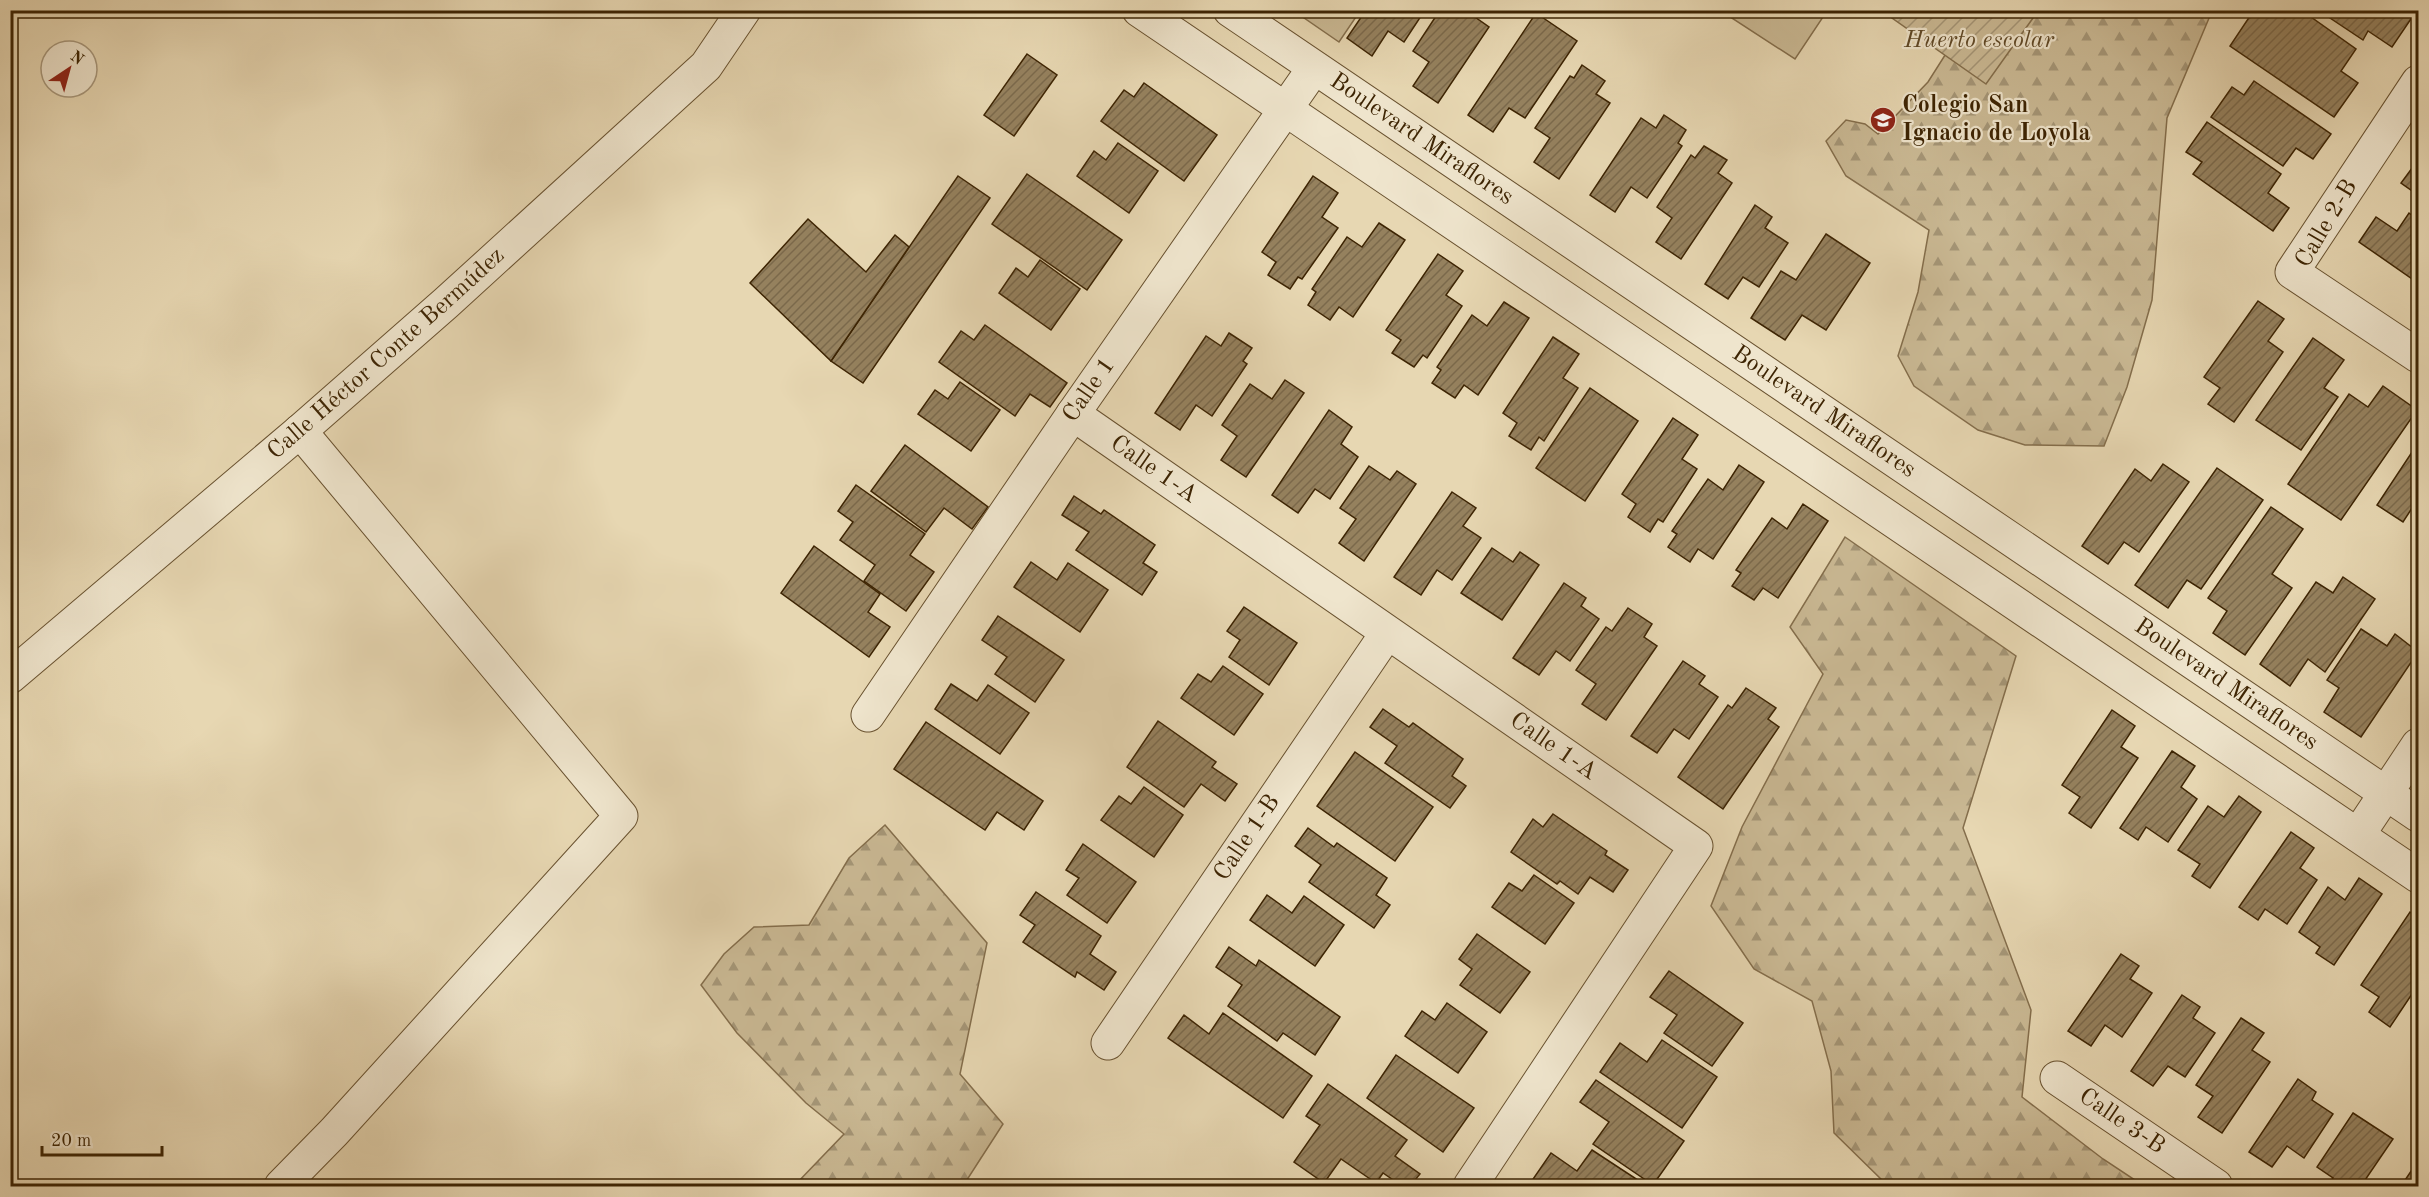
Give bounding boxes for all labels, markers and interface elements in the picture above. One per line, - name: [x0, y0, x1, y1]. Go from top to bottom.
- park label: Huerto escolar: [1903, 29, 2055, 53]
- north arrow: [39, 39, 99, 99]
- text: N: [67, 48, 87, 69]
- street label: Boulevard Miraflores: [1325, 69, 1517, 210]
- place label: Colegio San Ignacio de Loyola: [1902, 94, 2091, 146]
- school or university icon: Colegio San Ignacio de Loyola: [1868, 105, 1898, 135]
- street label: Calle 2-B: [2291, 176, 2363, 272]
- street label: Calle Héctor Conte Bermúdez: [264, 244, 509, 464]
- street label: Boulevard Miraflores: [1727, 342, 1920, 483]
- street label: Calle 1: [1059, 354, 1120, 427]
- street label: Calle 1-A: [1106, 432, 1201, 508]
- street label: Boulevard Miraflores: [2130, 614, 2322, 755]
- street label: Calle 1-A: [1505, 708, 1601, 785]
- street label: Calle 1-B: [1210, 791, 1285, 885]
- street label: Calle 3-B: [2074, 1084, 2169, 1159]
- scale bar: [42, 1119, 162, 1157]
- text: 20 m: [51, 1132, 91, 1150]

